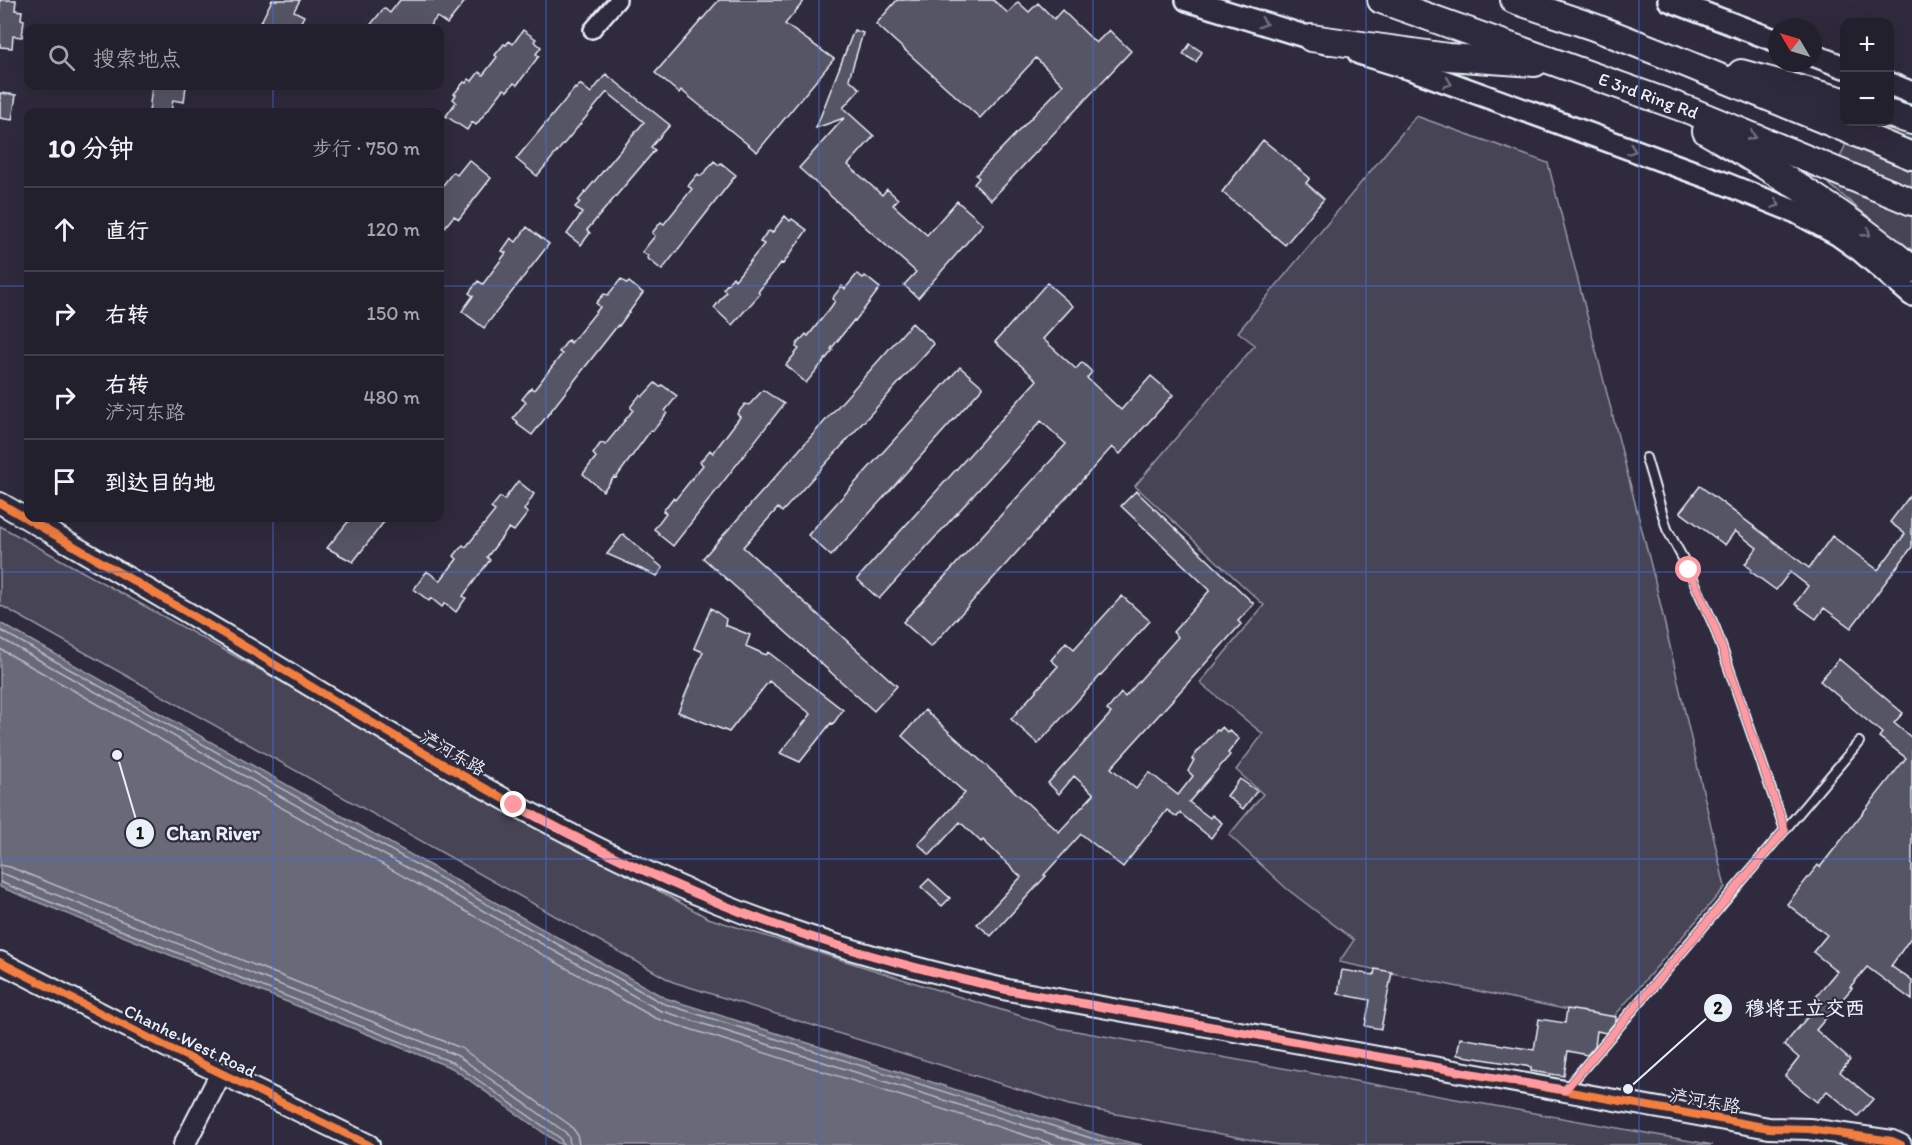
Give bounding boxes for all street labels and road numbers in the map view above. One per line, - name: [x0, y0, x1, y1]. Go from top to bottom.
- street label: E 3rd Ring Rd: [1595, 68, 1702, 124]
- street label: 浐河东路: [416, 725, 490, 781]
- street label: Chanhe West Road: [120, 999, 260, 1083]
- street label: 浐河东路: [1668, 1084, 1742, 1118]

